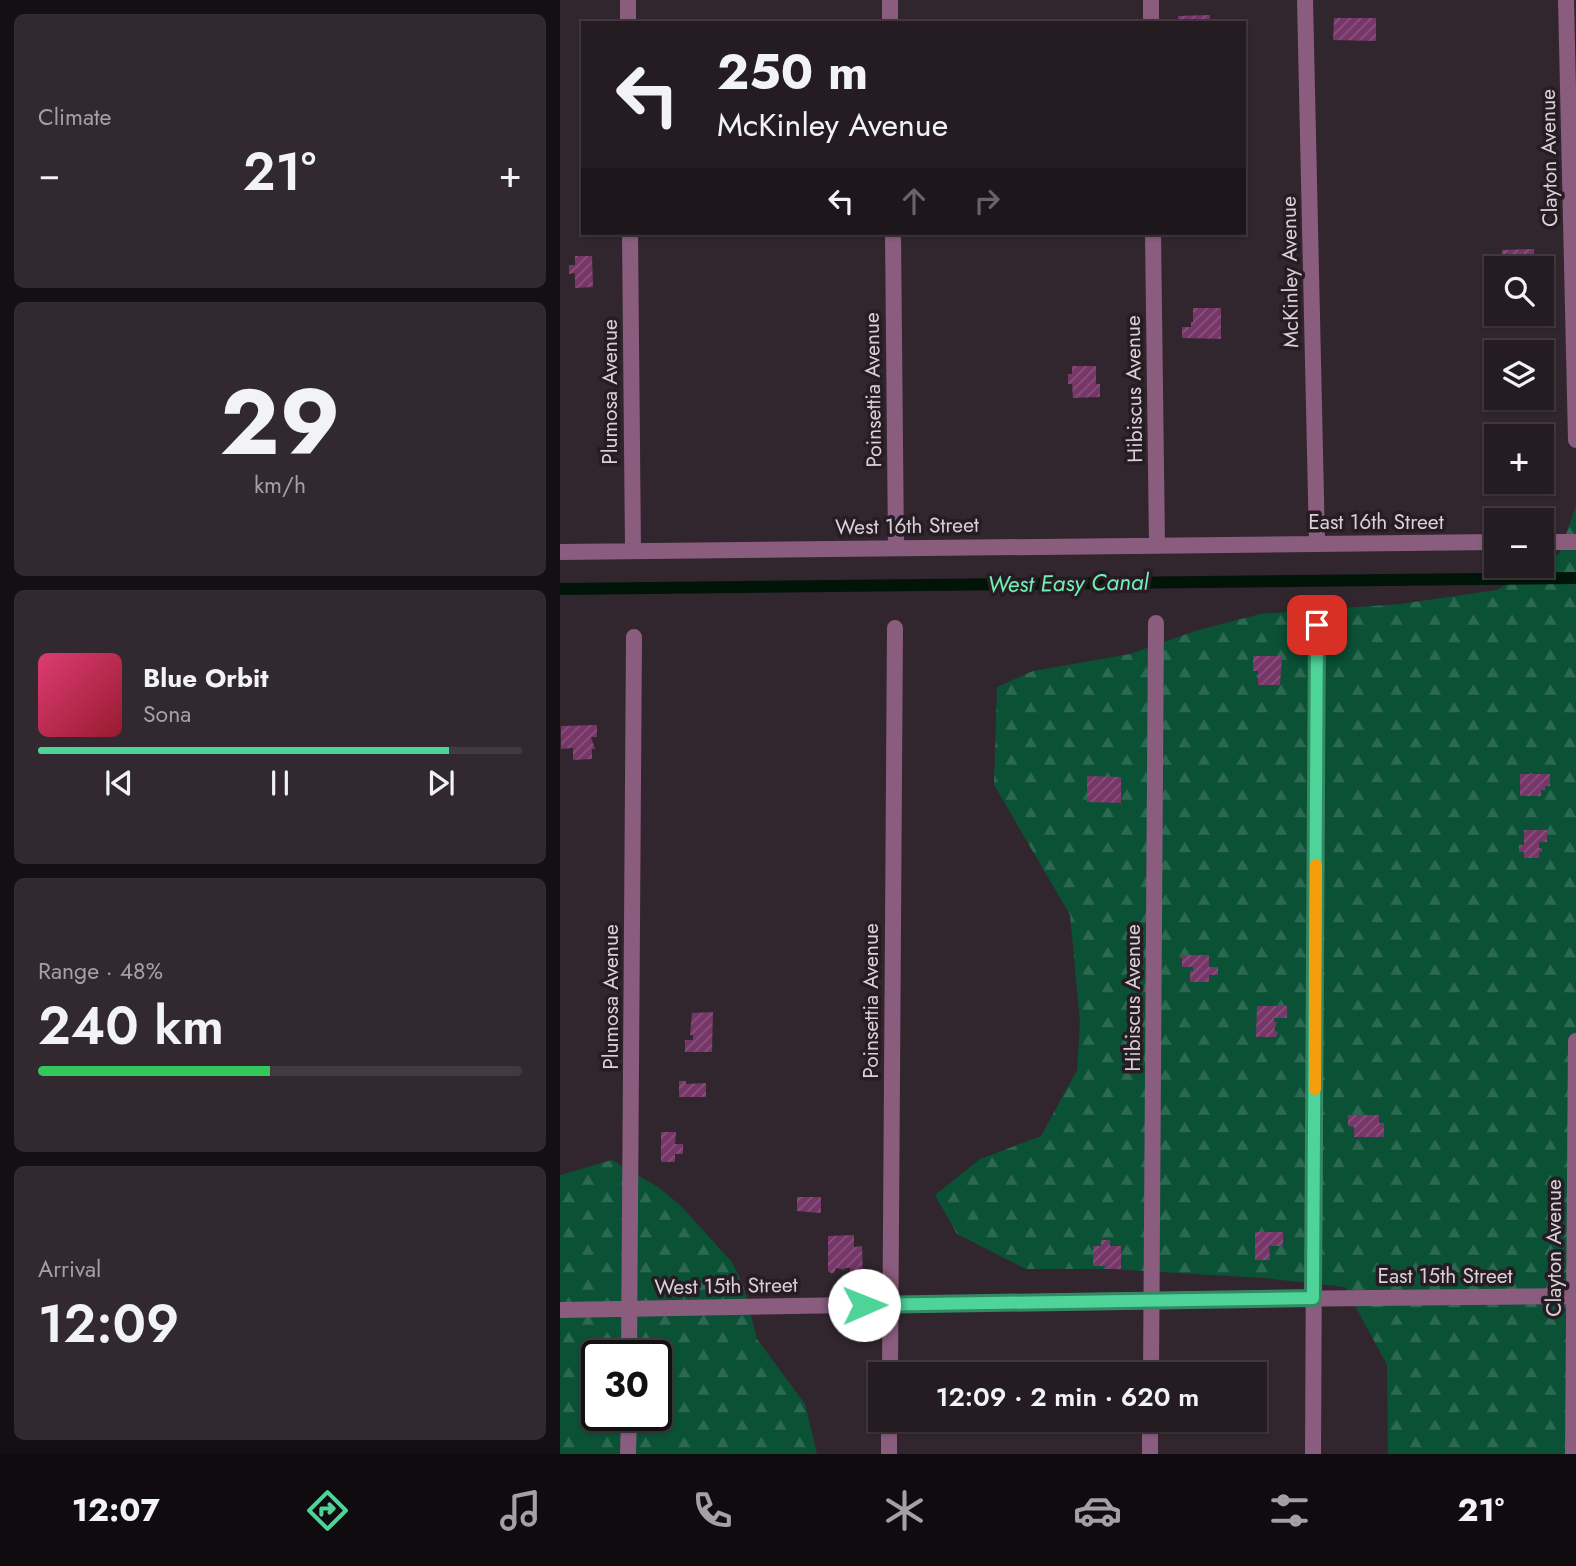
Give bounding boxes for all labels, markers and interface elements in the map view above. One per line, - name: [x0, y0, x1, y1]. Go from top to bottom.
- text: 250 m: [717, 37, 868, 107]
- icon: left: [602, 49, 693, 140]
- street label: Clayton Avenue: [1533, 89, 1565, 227]
- text: Climate: [38, 100, 111, 134]
- text: McKinley Avenue: [717, 102, 948, 148]
- text: 21°: [243, 134, 316, 210]
- text: −: [38, 146, 60, 201]
- text: +: [499, 146, 522, 201]
- icon: left: [822, 182, 860, 220]
- icon: ahead: [895, 182, 933, 220]
- icon: right: [968, 182, 1006, 220]
- street label: McKinley Avenue: [1274, 196, 1306, 348]
- map controls: [1484, 256, 1554, 578]
- button: search: [1484, 256, 1554, 326]
- street label: Poinsettia Avenue: [857, 312, 889, 468]
- street label: Hibiscus Avenue: [1118, 315, 1150, 463]
- street label: Plumosa Avenue: [595, 319, 625, 465]
- button: layers: [1484, 340, 1554, 410]
- text: 29: [220, 357, 340, 488]
- button: +: [1484, 424, 1554, 494]
- text: km/h: [254, 468, 306, 502]
- street label: East 16th Street: [1308, 507, 1444, 537]
- button: −: [1484, 508, 1554, 578]
- street label: West 16th Street: [835, 510, 979, 542]
- water label: West Easy Canal: [987, 565, 1150, 601]
- pin: [1287, 595, 1347, 655]
- icon: arrive: [1298, 606, 1336, 644]
- text: Blue Orbit: [143, 659, 268, 697]
- text: Sona: [143, 697, 191, 731]
- icon: previous: [100, 764, 138, 802]
- icon: pause: [261, 764, 299, 802]
- icon: next: [422, 764, 460, 802]
- street label: Poinsettia Avenue: [856, 923, 886, 1079]
- street label: Plumosa Avenue: [596, 924, 626, 1070]
- street label: Hibiscus Avenue: [1118, 924, 1148, 1072]
- text: Range · 48%: [38, 954, 163, 988]
- text: 240 km: [38, 988, 224, 1064]
- street label: Clayton Avenue: [1539, 1179, 1569, 1317]
- text: Arrival: [38, 1252, 101, 1286]
- street label: East 15th Street: [1377, 1261, 1513, 1291]
- position arrow: [827, 1268, 901, 1342]
- street label: West 15th Street: [654, 1270, 798, 1302]
- text: 12:09: [38, 1286, 179, 1362]
- speed limit sign: 30: [581, 1340, 672, 1431]
- text: 12:09 · 2 min · 620 m: [936, 1378, 1199, 1416]
- icon: directions: [303, 1486, 352, 1535]
- icon: music: [496, 1486, 545, 1535]
- icon: phone: [688, 1486, 737, 1535]
- icon: climate: [880, 1486, 929, 1535]
- icon: car: [1073, 1486, 1122, 1535]
- icon: filters: [1265, 1486, 1314, 1535]
- text: 12:07: [72, 1487, 160, 1533]
- text: 21°: [1458, 1487, 1504, 1533]

